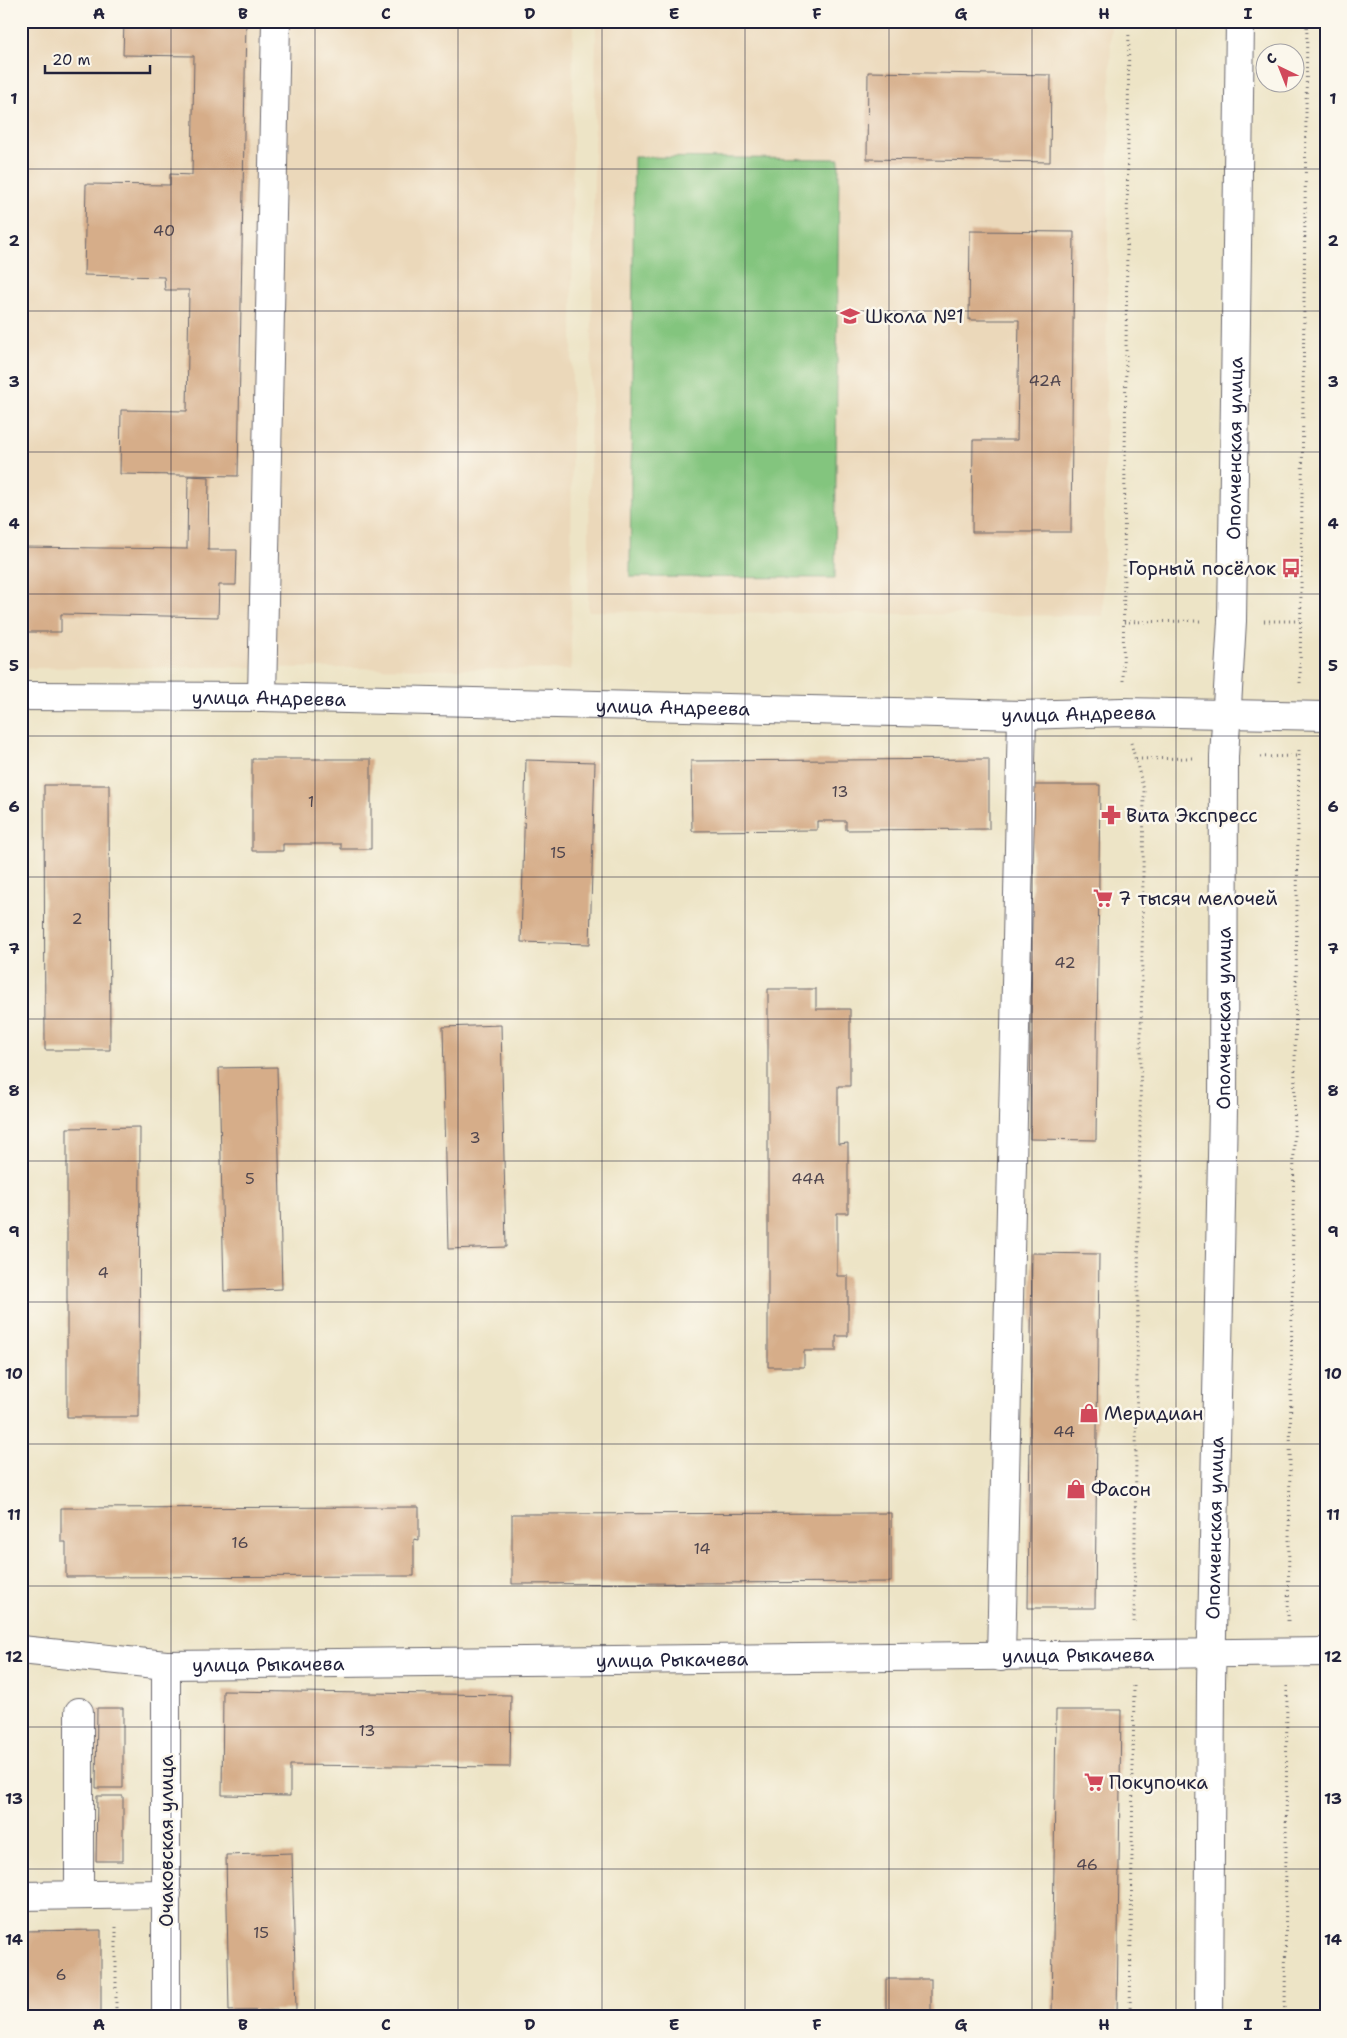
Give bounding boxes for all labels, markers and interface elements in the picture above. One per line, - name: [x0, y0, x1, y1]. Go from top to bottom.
- text: A: [93, 3, 105, 24]
- text: B: [238, 3, 248, 24]
- text: C: [381, 3, 391, 24]
- text: D: [524, 3, 536, 24]
- text: E: [669, 3, 679, 24]
- text: F: [812, 3, 822, 24]
- text: G: [955, 3, 968, 24]
- text: H: [1098, 3, 1110, 24]
- text: I: [1244, 3, 1253, 24]
- scale bar: [45, 42, 150, 74]
- north arrow: [1254, 42, 1304, 92]
- text: С: [1262, 49, 1280, 68]
- text: 20 m: [52, 50, 91, 70]
- text: 1: [10, 88, 18, 109]
- text: 1: [1329, 88, 1337, 109]
- house number: 40: [153, 220, 175, 241]
- text: 2: [8, 230, 20, 251]
- text: 2: [1327, 230, 1339, 251]
- place label: Школа №1: [865, 304, 964, 329]
- school or university icon: Школа №1: [839, 305, 861, 327]
- street label: Ополченская улица: [1221, 357, 1248, 540]
- house number: 42А: [1029, 370, 1061, 391]
- text: 3: [8, 371, 20, 392]
- text: 3: [1327, 371, 1339, 392]
- text: 4: [8, 513, 20, 534]
- text: 4: [1327, 513, 1339, 534]
- place label: Горный посёлок: [1128, 556, 1276, 581]
- bus stop icon: Горный посёлок: [1280, 557, 1302, 579]
- text: 5: [9, 655, 19, 676]
- text: 5: [1328, 655, 1338, 676]
- street label: улица Андреева: [192, 684, 347, 711]
- street label: улица Андреева: [595, 692, 751, 721]
- street label: улица Андреева: [1001, 699, 1156, 728]
- house number: 13: [831, 781, 849, 802]
- house number: 1: [308, 791, 314, 812]
- text: 6: [8, 796, 20, 817]
- text: 6: [1327, 796, 1339, 817]
- place label: Вита Экспресс: [1126, 803, 1258, 828]
- pharmacy icon: Вита Экспресс: [1100, 804, 1122, 826]
- house number: 15: [550, 842, 566, 863]
- place label: 7 тысяч мелочей: [1118, 886, 1278, 911]
- supermarket icon: 7 тысяч мелочей: [1092, 887, 1114, 909]
- house number: 2: [71, 908, 83, 929]
- street label: Ополченская улица: [1210, 926, 1236, 1110]
- text: 7: [8, 938, 20, 959]
- text: 7: [1327, 938, 1339, 959]
- house number: 42: [1054, 952, 1076, 973]
- text: 8: [8, 1080, 20, 1101]
- text: 8: [1327, 1080, 1339, 1101]
- house number: 3: [469, 1127, 481, 1148]
- house number: 5: [245, 1168, 255, 1189]
- house number: 44А: [791, 1168, 825, 1189]
- text: 9: [8, 1221, 20, 1242]
- text: 9: [1327, 1221, 1339, 1242]
- house number: 4: [97, 1262, 109, 1283]
- text: 10: [5, 1363, 23, 1384]
- text: 10: [1324, 1363, 1342, 1384]
- place label: Меридиан: [1104, 1401, 1203, 1426]
- shop icon: Меридиан: [1078, 1402, 1100, 1424]
- house number: 44: [1053, 1421, 1075, 1442]
- street label: Ополченская улица: [1200, 1436, 1229, 1620]
- place label: Фасон: [1091, 1477, 1151, 1502]
- shop icon: Фасон: [1065, 1478, 1087, 1500]
- text: 11: [7, 1504, 21, 1525]
- text: 11: [1326, 1504, 1340, 1525]
- house number: 16: [231, 1532, 249, 1553]
- house number: 14: [693, 1538, 711, 1559]
- street label: улица Рыкачева: [1002, 1641, 1155, 1668]
- text: 12: [5, 1646, 23, 1667]
- street label: улица Рыкачева: [596, 1646, 749, 1673]
- text: 12: [1324, 1646, 1342, 1667]
- street label: улица Рыкачева: [192, 1650, 345, 1677]
- house number: 13: [358, 1720, 376, 1741]
- street label: Очаковская улица: [154, 1755, 179, 1927]
- place label: Покупочка: [1109, 1770, 1208, 1795]
- supermarket icon: Покупочка: [1083, 1771, 1105, 1793]
- text: 13: [5, 1788, 23, 1809]
- text: 13: [1324, 1788, 1342, 1809]
- house number: 46: [1076, 1854, 1098, 1875]
- house number: 15: [253, 1922, 269, 1943]
- text: 14: [5, 1929, 23, 1950]
- text: 14: [1324, 1929, 1342, 1950]
- house number: 6: [55, 1964, 67, 1985]
- text: A: [93, 2014, 105, 2035]
- text: B: [238, 2014, 248, 2035]
- text: C: [381, 2014, 391, 2035]
- text: D: [524, 2014, 536, 2035]
- text: E: [669, 2014, 679, 2035]
- text: F: [812, 2014, 822, 2035]
- text: G: [955, 2014, 968, 2035]
- text: H: [1098, 2014, 1110, 2035]
- text: I: [1244, 2014, 1253, 2035]

